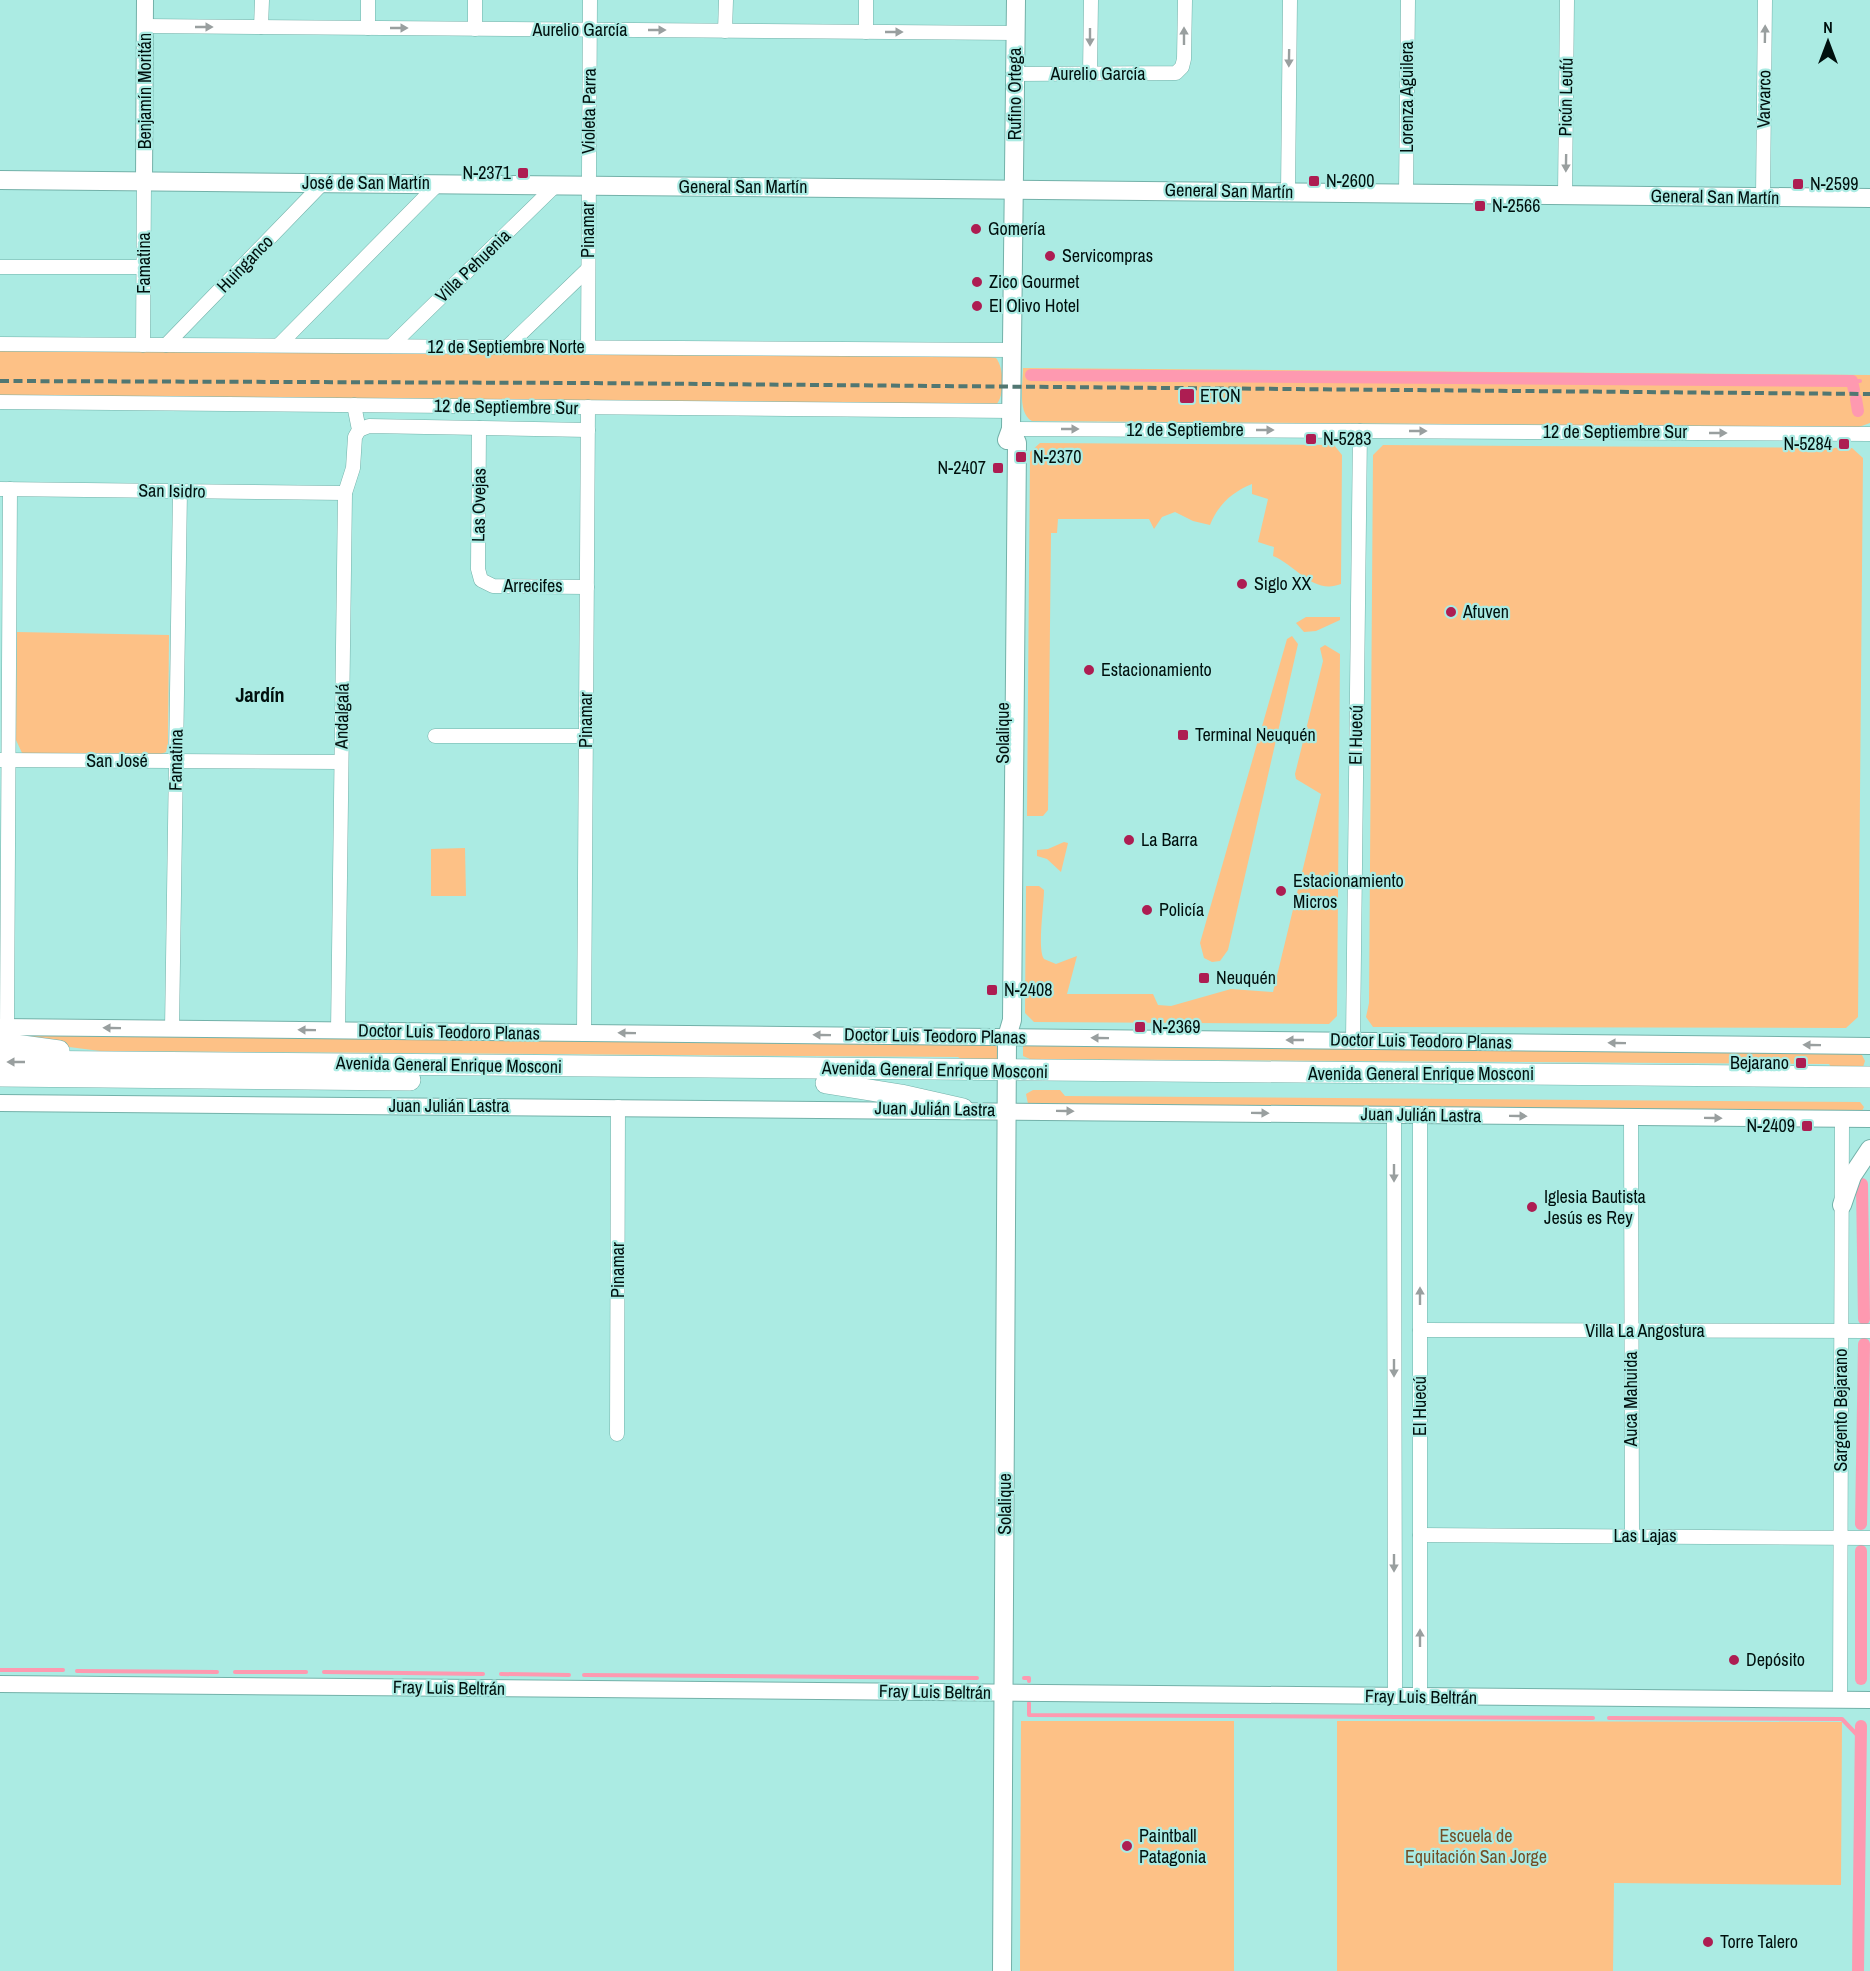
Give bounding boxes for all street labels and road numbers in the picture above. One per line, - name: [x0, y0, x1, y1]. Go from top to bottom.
- street label: Aurelio García: [531, 17, 628, 42]
- street label: Benjamín Moritán: [132, 33, 157, 149]
- street label: Lorenza Aguilera: [1394, 41, 1419, 153]
- street label: Rufino Ortega: [1002, 48, 1027, 140]
- street label: Picún Leufú: [1552, 57, 1579, 137]
- street label: Aurelio García: [1049, 61, 1146, 86]
- street label: Violeta Parra: [575, 68, 602, 154]
- street label: Varvarco: [1750, 70, 1777, 128]
- street label: José de San Martín: [302, 170, 430, 195]
- street label: General San Martín: [679, 174, 807, 199]
- street label: General San Martín: [1164, 177, 1294, 204]
- street label: General San Martín: [1650, 183, 1780, 210]
- street label: Pinamar: [575, 202, 600, 258]
- street label: Villa Pehuenia: [430, 223, 516, 308]
- street label: Huinganco: [211, 229, 278, 298]
- street label: Famatina: [131, 232, 156, 294]
- street label: 12 de Septiembre Norte: [427, 334, 585, 359]
- street label: 12 de Septiembre Sur: [434, 393, 579, 420]
- street label: 12 de Septiembre: [1126, 417, 1244, 442]
- street label: 12 de Septiembre Sur: [1543, 419, 1687, 444]
- street label: Las Ovejas: [465, 468, 492, 542]
- street label: San Isidro: [138, 477, 206, 504]
- street label: Arrecifes: [502, 573, 563, 598]
- street label: Andalgalá: [328, 683, 355, 750]
- street label: Pinamar: [573, 692, 598, 748]
- street label: Solalique: [990, 702, 1015, 764]
- street label: El Huecú: [1342, 705, 1369, 765]
- street label: Famatina: [162, 729, 189, 791]
- street label: San José: [86, 748, 148, 773]
- street label: Doctor Luis Teodoro Planas: [358, 1017, 540, 1046]
- street label: Doctor Luis Teodoro Planas: [844, 1021, 1026, 1050]
- street label: Doctor Luis Teodoro Planas: [1330, 1026, 1512, 1055]
- street label: Avenida General Enrique Mosconi: [335, 1050, 562, 1079]
- street label: Avenida General Enrique Mosconi: [821, 1055, 1048, 1084]
- street label: Avenida General Enrique Mosconi: [1307, 1061, 1534, 1086]
- street label: Juan Julián Lastra: [389, 1093, 509, 1118]
- street label: Juan Julián Lastra: [874, 1095, 996, 1122]
- street label: Juan Julián Lastra: [1360, 1101, 1482, 1128]
- street label: Pinamar: [605, 1242, 630, 1298]
- street label: Villa La Angostura: [1585, 1318, 1705, 1343]
- street label: Sargento Bejarano: [1828, 1348, 1853, 1472]
- street label: Auca Mahuida: [1618, 1351, 1643, 1448]
- street label: El Huecú: [1407, 1376, 1432, 1436]
- street label: Solalique: [992, 1473, 1017, 1535]
- street label: Las Lajas: [1613, 1523, 1677, 1548]
- street label: Fray Luis Beltrán: [393, 1674, 505, 1701]
- street label: Fray Luis Beltrán: [879, 1678, 991, 1705]
- street label: Fray Luis Beltrán: [1365, 1683, 1477, 1710]

